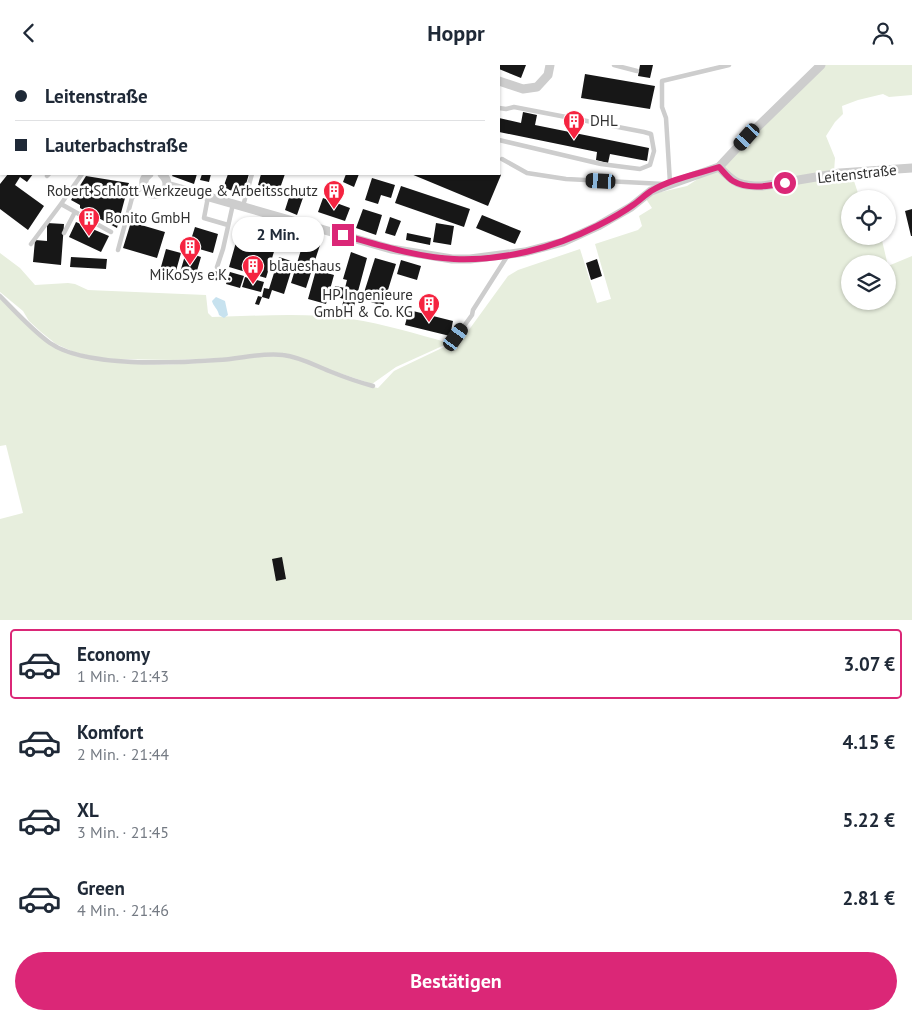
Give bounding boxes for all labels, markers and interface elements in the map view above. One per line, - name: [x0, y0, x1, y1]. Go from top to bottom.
- icon: back: [15, 19, 43, 47]
- text: Hoppr: [427, 19, 485, 47]
- icon: person: [869, 19, 897, 47]
- text: Leitenstraße: [45, 84, 148, 108]
- building icon: DHL: [562, 109, 586, 140]
- place label: DHL: [590, 111, 618, 130]
- car: [731, 121, 762, 153]
- text: Lauterbachstraße: [45, 133, 188, 157]
- street label: Leitenstraße: [816, 160, 898, 187]
- route start: [774, 172, 796, 194]
- car: [585, 173, 616, 189]
- building icon: Robert Schlott Werkzeuge & Arbeitsschutz: [322, 179, 346, 210]
- place label: Robert Schlott Werkzeuge & Arbeitsschutz: [47, 181, 318, 200]
- map controls: [841, 190, 896, 310]
- button: locate: [841, 190, 896, 245]
- building icon: Bonito GmbH: [77, 206, 101, 237]
- place label: Bonito GmbH: [105, 208, 191, 227]
- callout: 2 Min.: [233, 217, 326, 253]
- text: 2 Min.: [257, 224, 299, 244]
- route end: [332, 224, 354, 246]
- building icon: MiKoSys e.K.: [178, 235, 202, 266]
- building icon: blaueshaus: [241, 254, 265, 285]
- button: layers: [841, 255, 896, 310]
- place label: blaueshaus: [269, 256, 341, 275]
- place label: MiKoSys e.K.: [150, 265, 230, 284]
- place label: HP Ingenieure GmbH & Co. KG: [314, 285, 413, 321]
- building icon: HP Ingenieure GmbH & Co. KG: [417, 292, 441, 323]
- car: [441, 320, 470, 354]
- icon: car: [17, 642, 62, 687]
- text: Economy: [77, 642, 150, 666]
- text: 3.07 €: [843, 652, 895, 676]
- text: 1 Min. · 21:43: [77, 666, 169, 686]
- icon: car: [17, 720, 62, 765]
- text: Komfort: [77, 720, 143, 744]
- text: 4.15 €: [842, 730, 895, 754]
- text: 2 Min. · 21:44: [77, 744, 169, 764]
- icon: car: [17, 798, 62, 843]
- text: XL: [77, 798, 99, 822]
- text: 5.22 €: [842, 808, 895, 832]
- text: 3 Min. · 21:45: [77, 822, 169, 842]
- icon: car: [17, 876, 62, 921]
- text: Green: [77, 876, 125, 900]
- text: 2.81 €: [842, 886, 895, 910]
- text: 4 Min. · 21:46: [77, 900, 169, 920]
- button: Bestätigen: [15, 952, 897, 1010]

